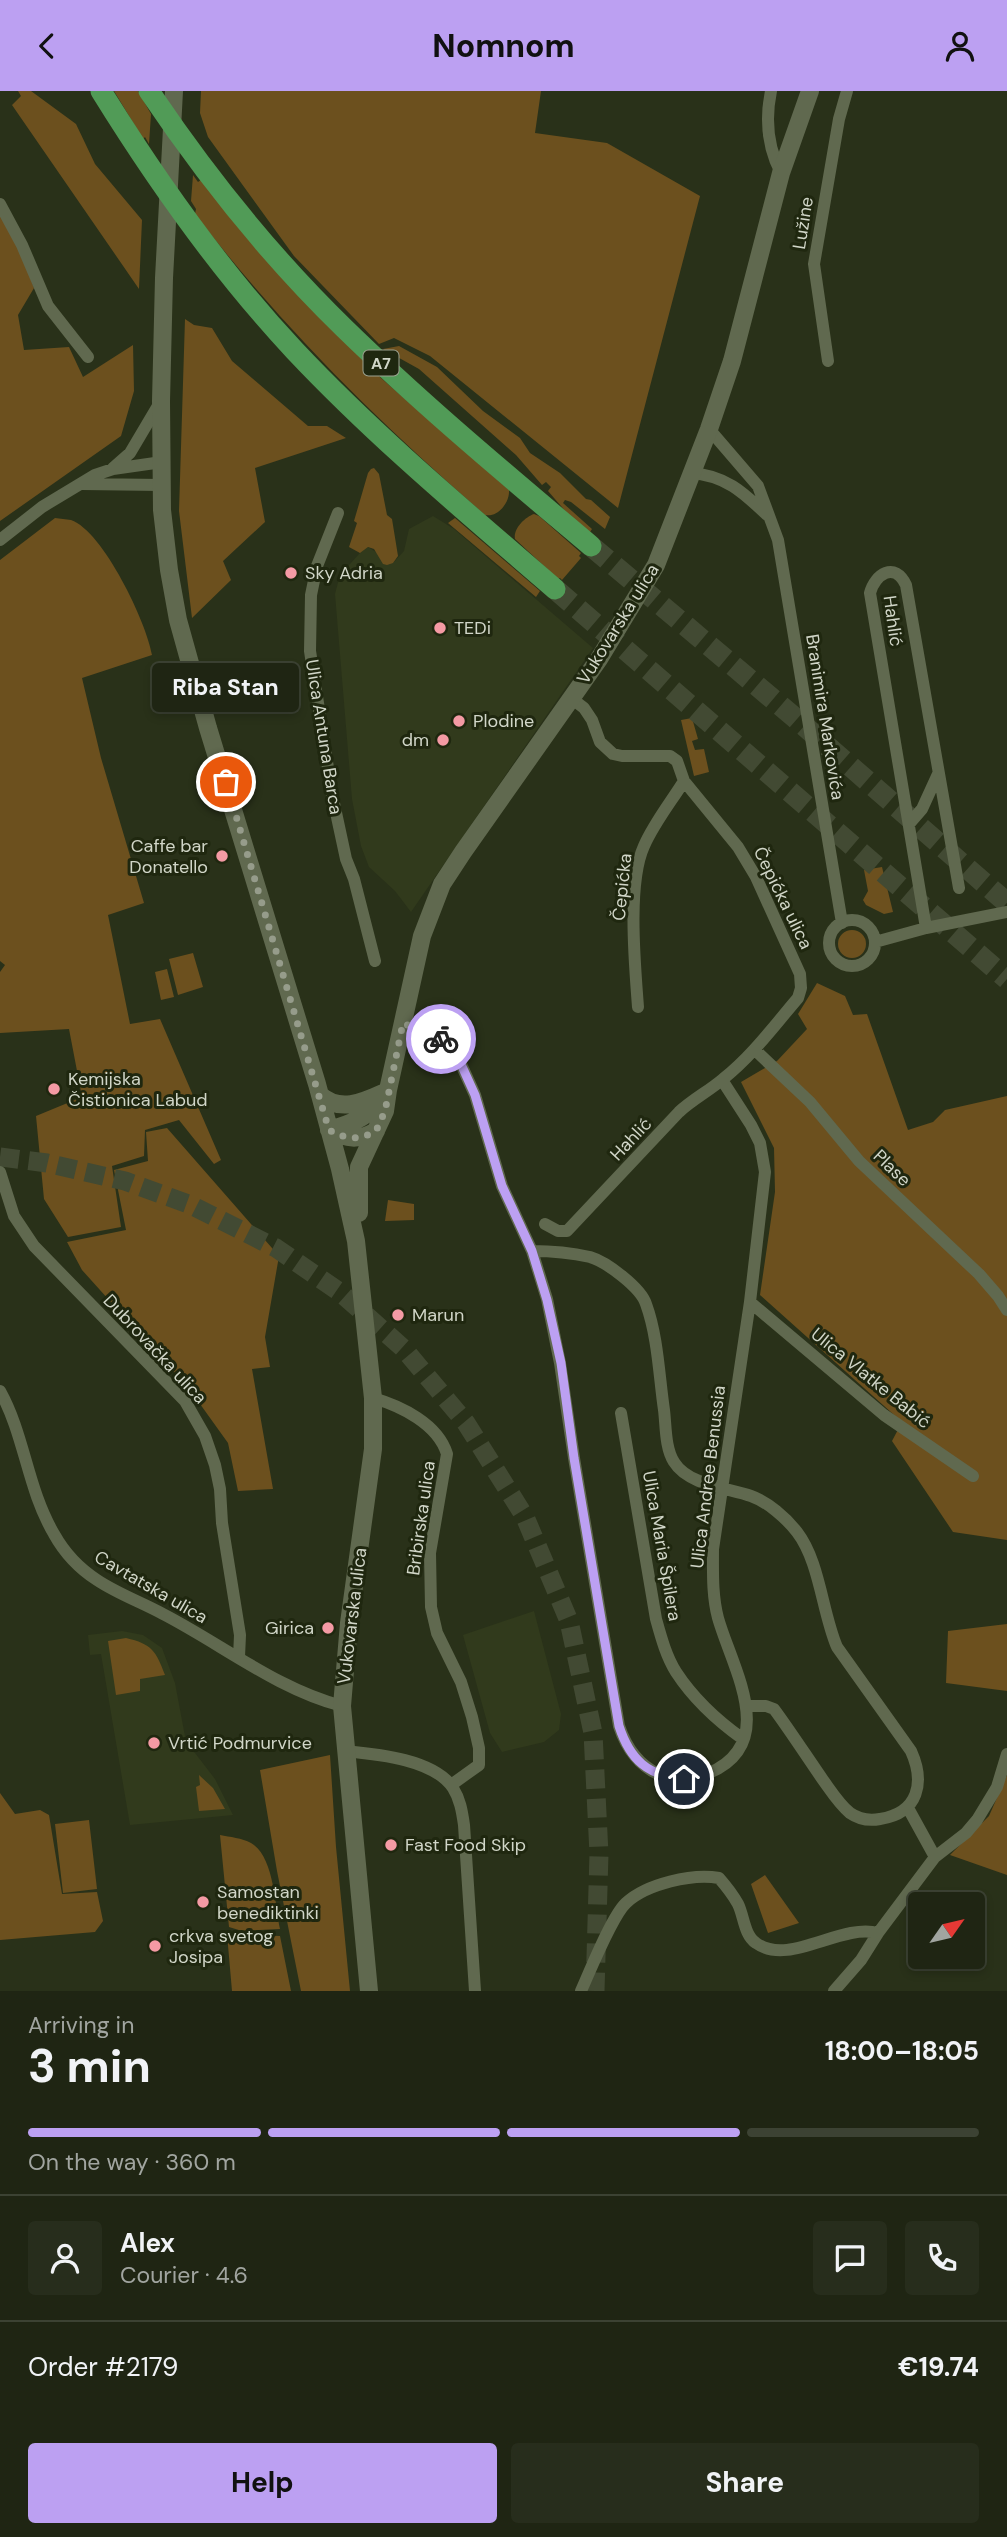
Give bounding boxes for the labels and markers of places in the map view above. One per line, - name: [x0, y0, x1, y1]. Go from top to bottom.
- place label: Sky Adria: [305, 561, 383, 585]
- marker: Sky Adria: [283, 565, 299, 581]
- place label: TEDi: [454, 616, 491, 640]
- marker: TEDi: [432, 620, 448, 636]
- callout: Riba Stan: [152, 663, 300, 712]
- place label: Plodine: [473, 709, 534, 733]
- marker: Plodine: [451, 713, 467, 729]
- place label: dm: [402, 728, 429, 752]
- marker: dm: [435, 732, 451, 748]
- pin: [196, 752, 256, 812]
- place label: Caffe bar Donatello: [129, 834, 208, 879]
- marker: Caffe bar Donatello: [214, 848, 230, 864]
- place label: Kemijska Čistionica Labud: [68, 1067, 208, 1112]
- marker: Kemijska Čistionica Labud: [46, 1081, 62, 1097]
- place label: Marun: [412, 1303, 464, 1327]
- marker: Marun: [390, 1307, 406, 1323]
- place label: Girica: [265, 1616, 314, 1640]
- marker: Girica: [320, 1620, 336, 1636]
- place label: Vrtić Podmurvice: [168, 1731, 312, 1755]
- marker: Vrtić Podmurvice: [146, 1735, 162, 1751]
- pin: [654, 1749, 714, 1809]
- place label: Fast Food Skip: [405, 1833, 526, 1857]
- marker: Fast Food Skip: [383, 1837, 399, 1853]
- place label: Samostan benediktinki: [217, 1880, 319, 1925]
- marker: Samostan benediktinki: [195, 1894, 211, 1910]
- place label: crkva svetog Josipa: [169, 1924, 273, 1969]
- marker: crkva svetog Josipa: [147, 1938, 163, 1954]

